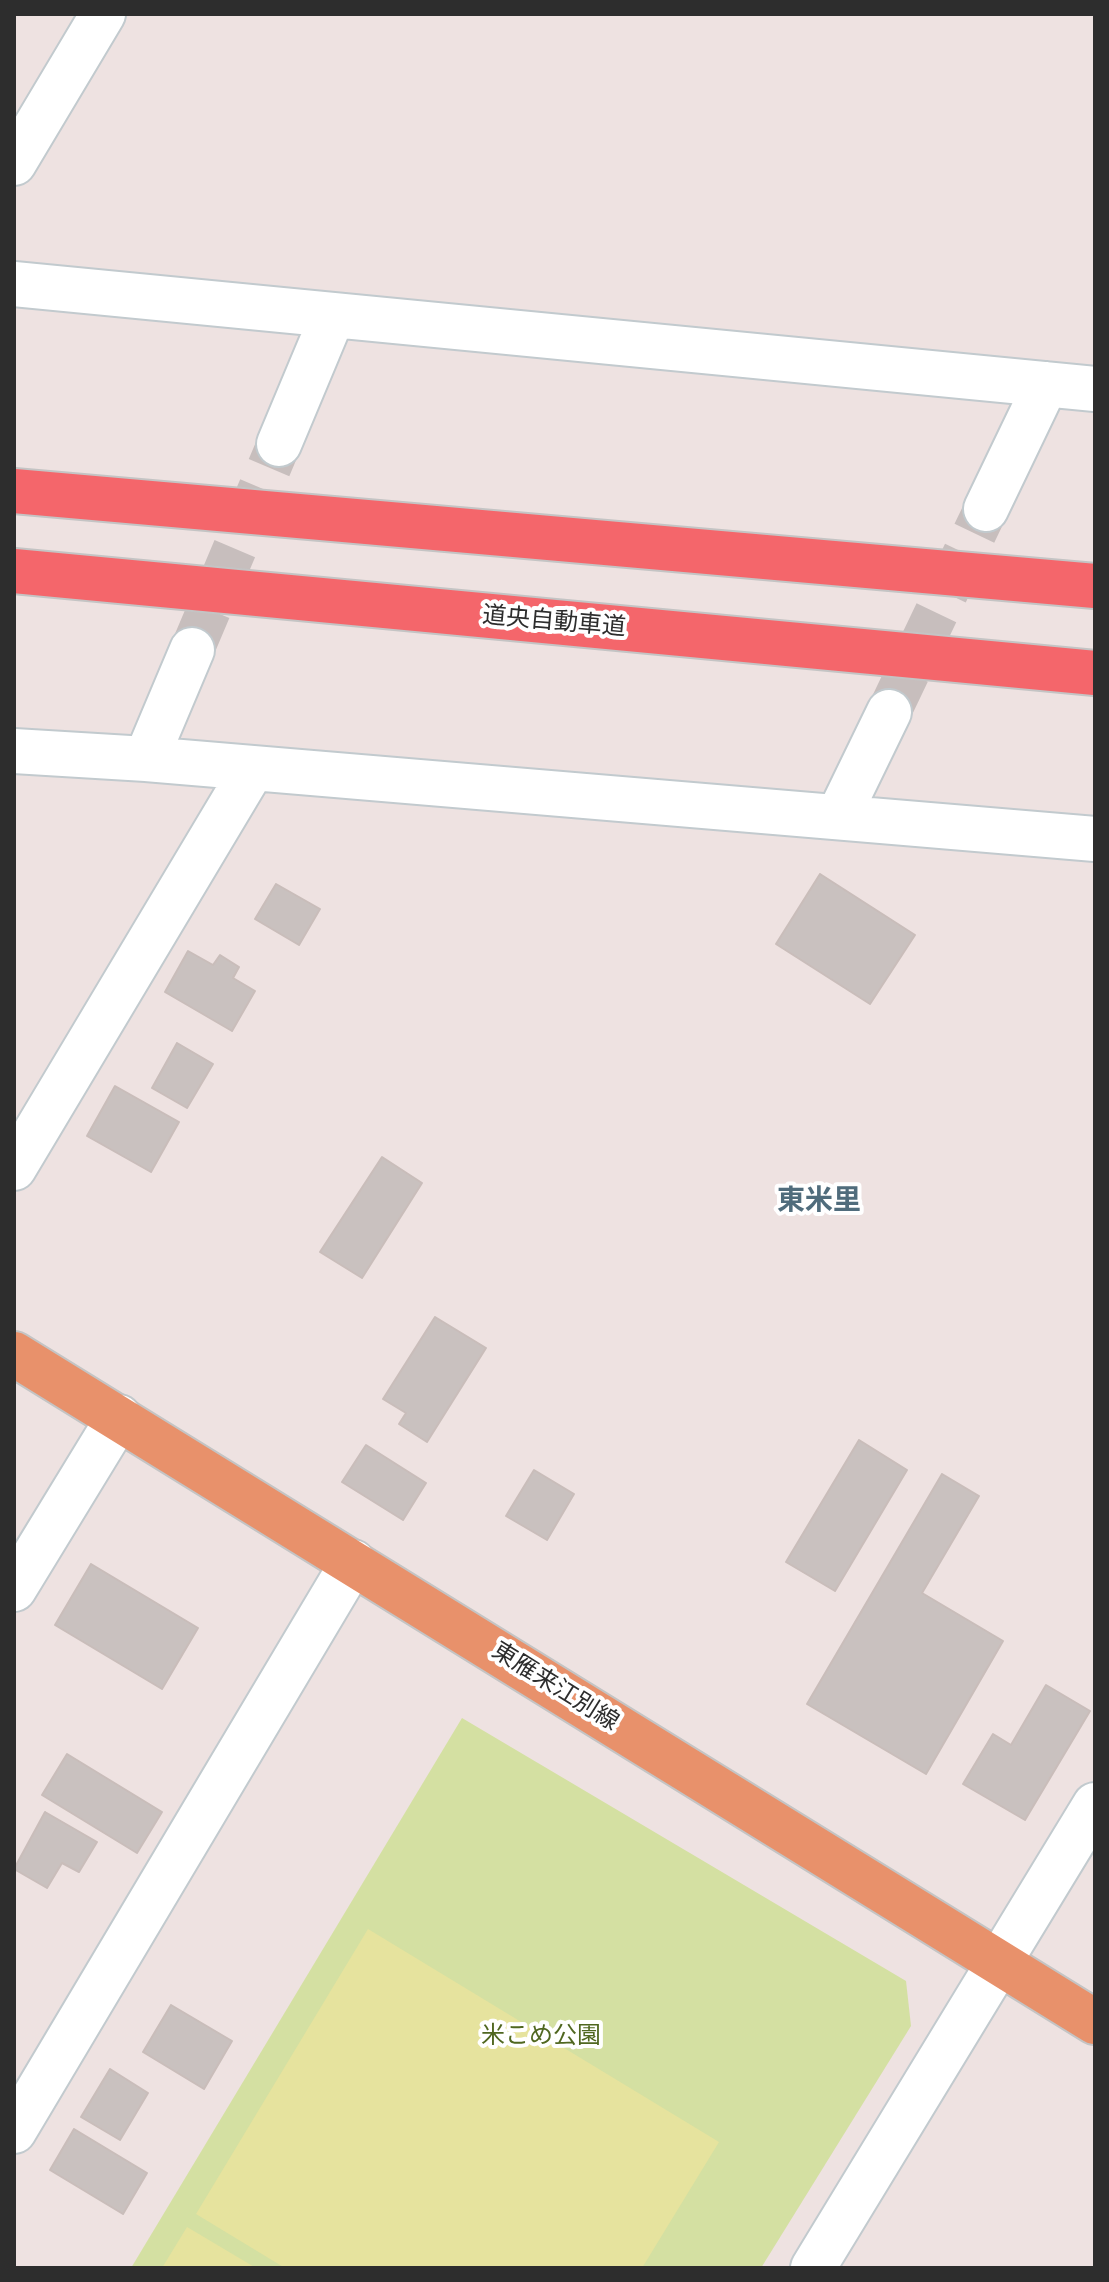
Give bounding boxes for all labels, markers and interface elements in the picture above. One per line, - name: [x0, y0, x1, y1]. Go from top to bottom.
- street label: 道央自動車道: [481, 601, 627, 643]
- district label: 東米里: [777, 1184, 861, 1218]
- street label: 東雁来江別線: [486, 1637, 624, 1737]
- park label: 米こめ公園: [481, 2022, 601, 2050]

